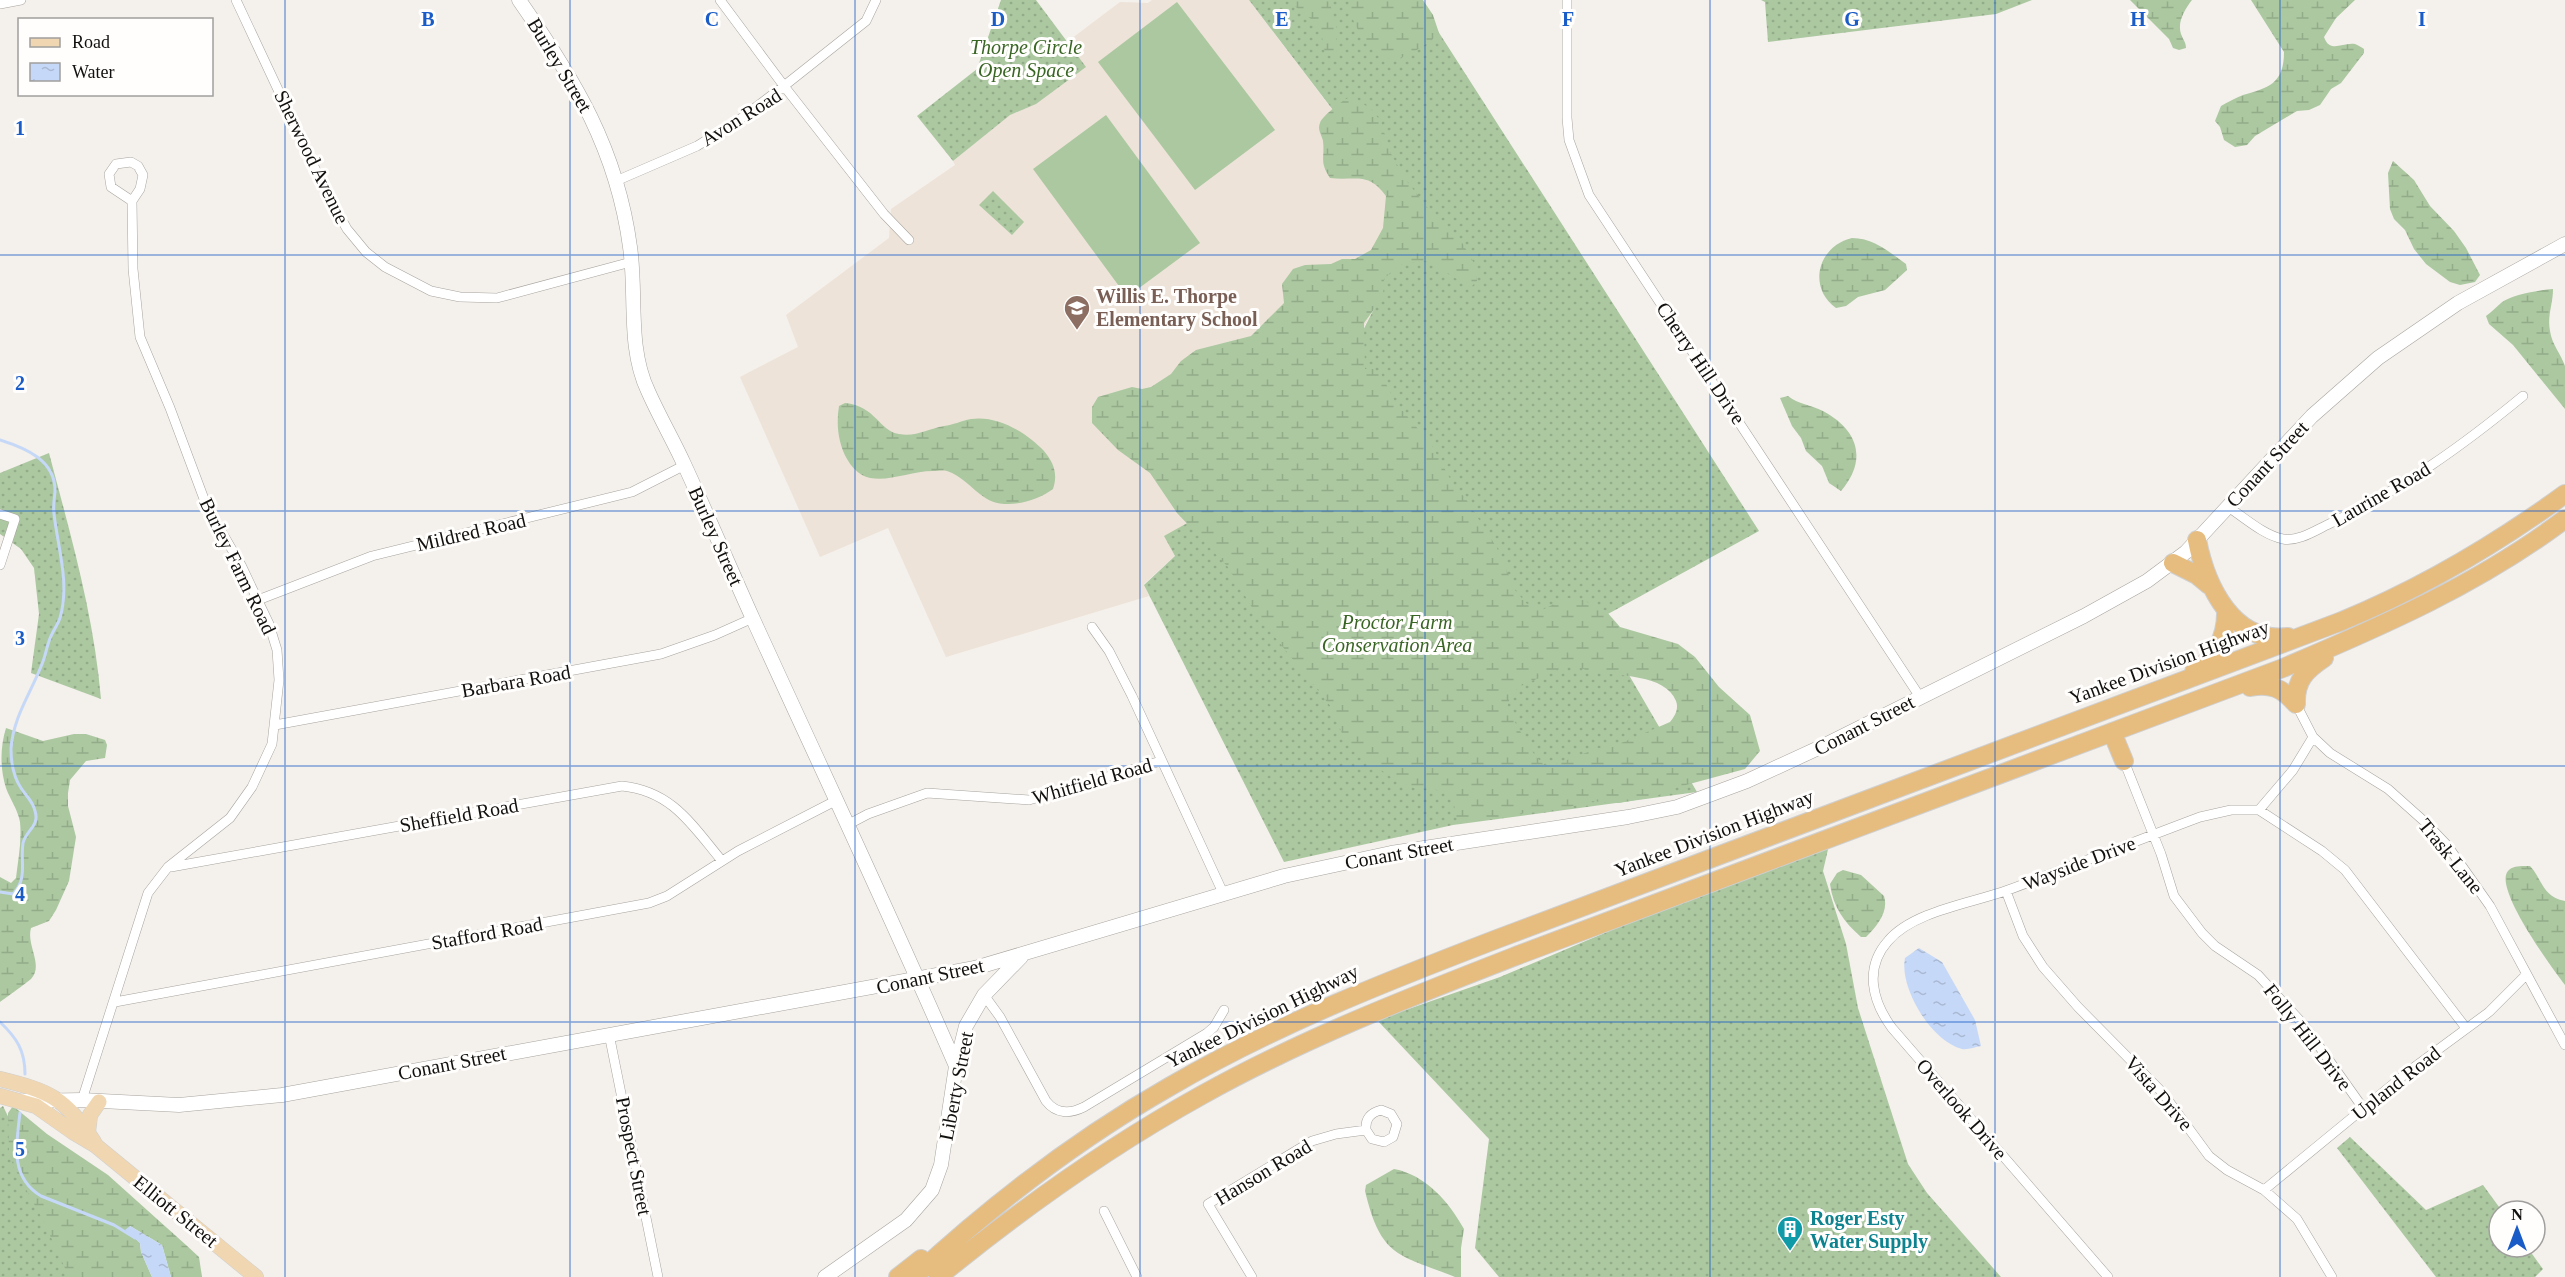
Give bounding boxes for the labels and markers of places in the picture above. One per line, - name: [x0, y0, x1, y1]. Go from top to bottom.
- place label: Willis E. Thorpe Elementary School: [1096, 285, 1258, 331]
- school or university icon: Willis E. Thorpe Elementary School: [1062, 293, 1092, 331]
- place label: Roger Esty Water Supply: [1810, 1207, 1928, 1253]
- building icon: Roger Esty Water Supply: [1775, 1214, 1805, 1252]

